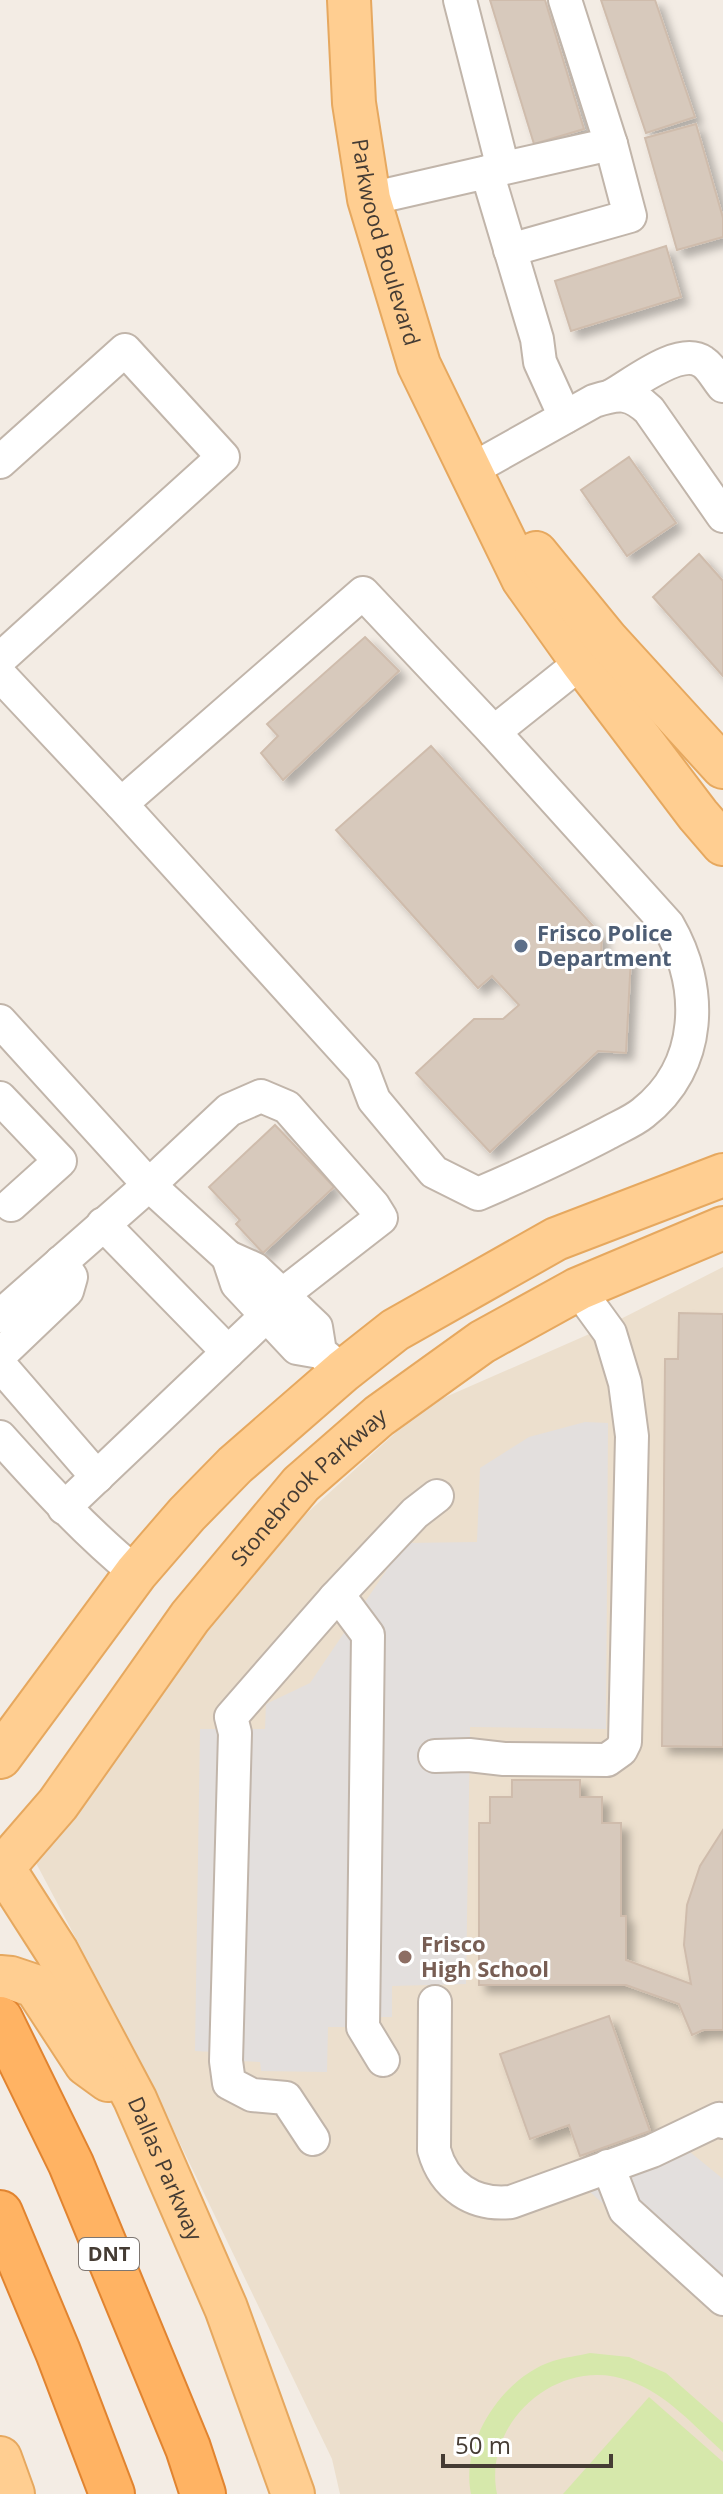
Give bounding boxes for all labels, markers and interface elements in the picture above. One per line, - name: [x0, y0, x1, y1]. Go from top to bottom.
- street label: Parkwood Boulevard: [346, 136, 428, 349]
- place label: Frisco Police Department: [537, 917, 673, 972]
- marker: Frisco Police Department: [512, 937, 530, 955]
- street label: Stonebrook Parkway: [223, 1399, 392, 1572]
- place label: Frisco High School: [421, 1928, 549, 1983]
- marker: Frisco High School: [396, 1948, 414, 1966]
- street label: Dallas Parkway: [122, 2092, 211, 2246]
- road number: DNT: [79, 2238, 139, 2270]
- scale bar: [443, 2418, 611, 2468]
- text: 50 m: [455, 2428, 511, 2461]

